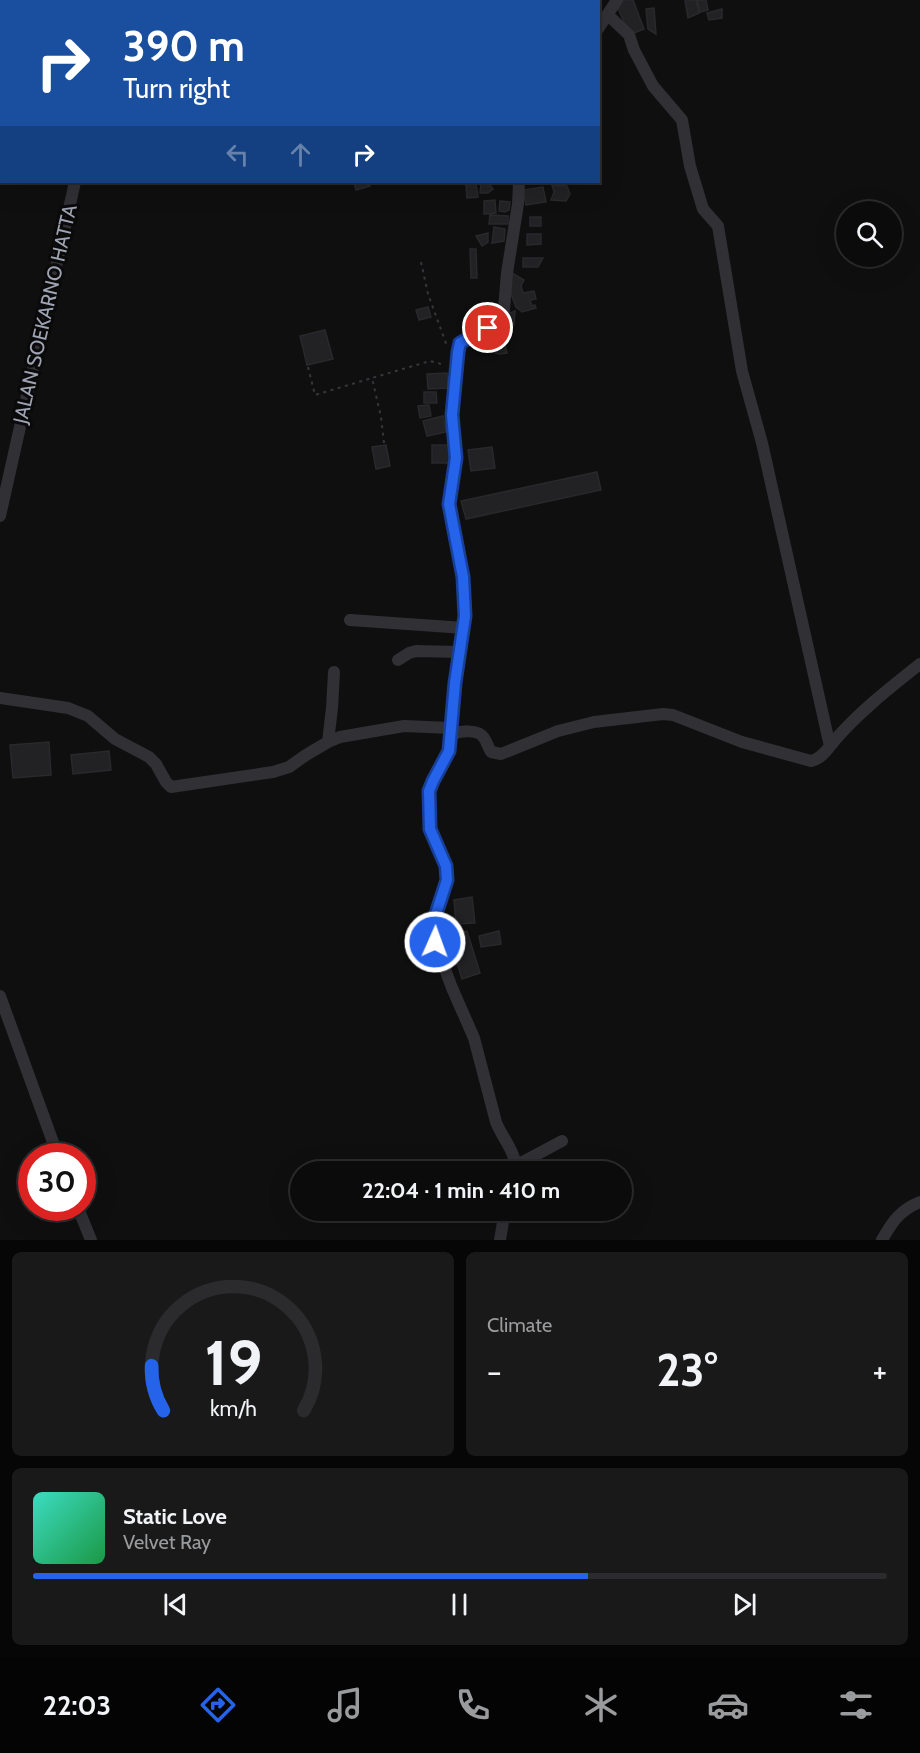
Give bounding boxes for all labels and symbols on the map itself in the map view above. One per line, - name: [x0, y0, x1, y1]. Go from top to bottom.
- street label: JALAN SOEKARNO HATTA: [8, 201, 82, 427]
- pin: [462, 302, 513, 353]
- position arrow: [403, 910, 467, 974]
- speed limit sign: 30: [18, 1143, 96, 1221]

